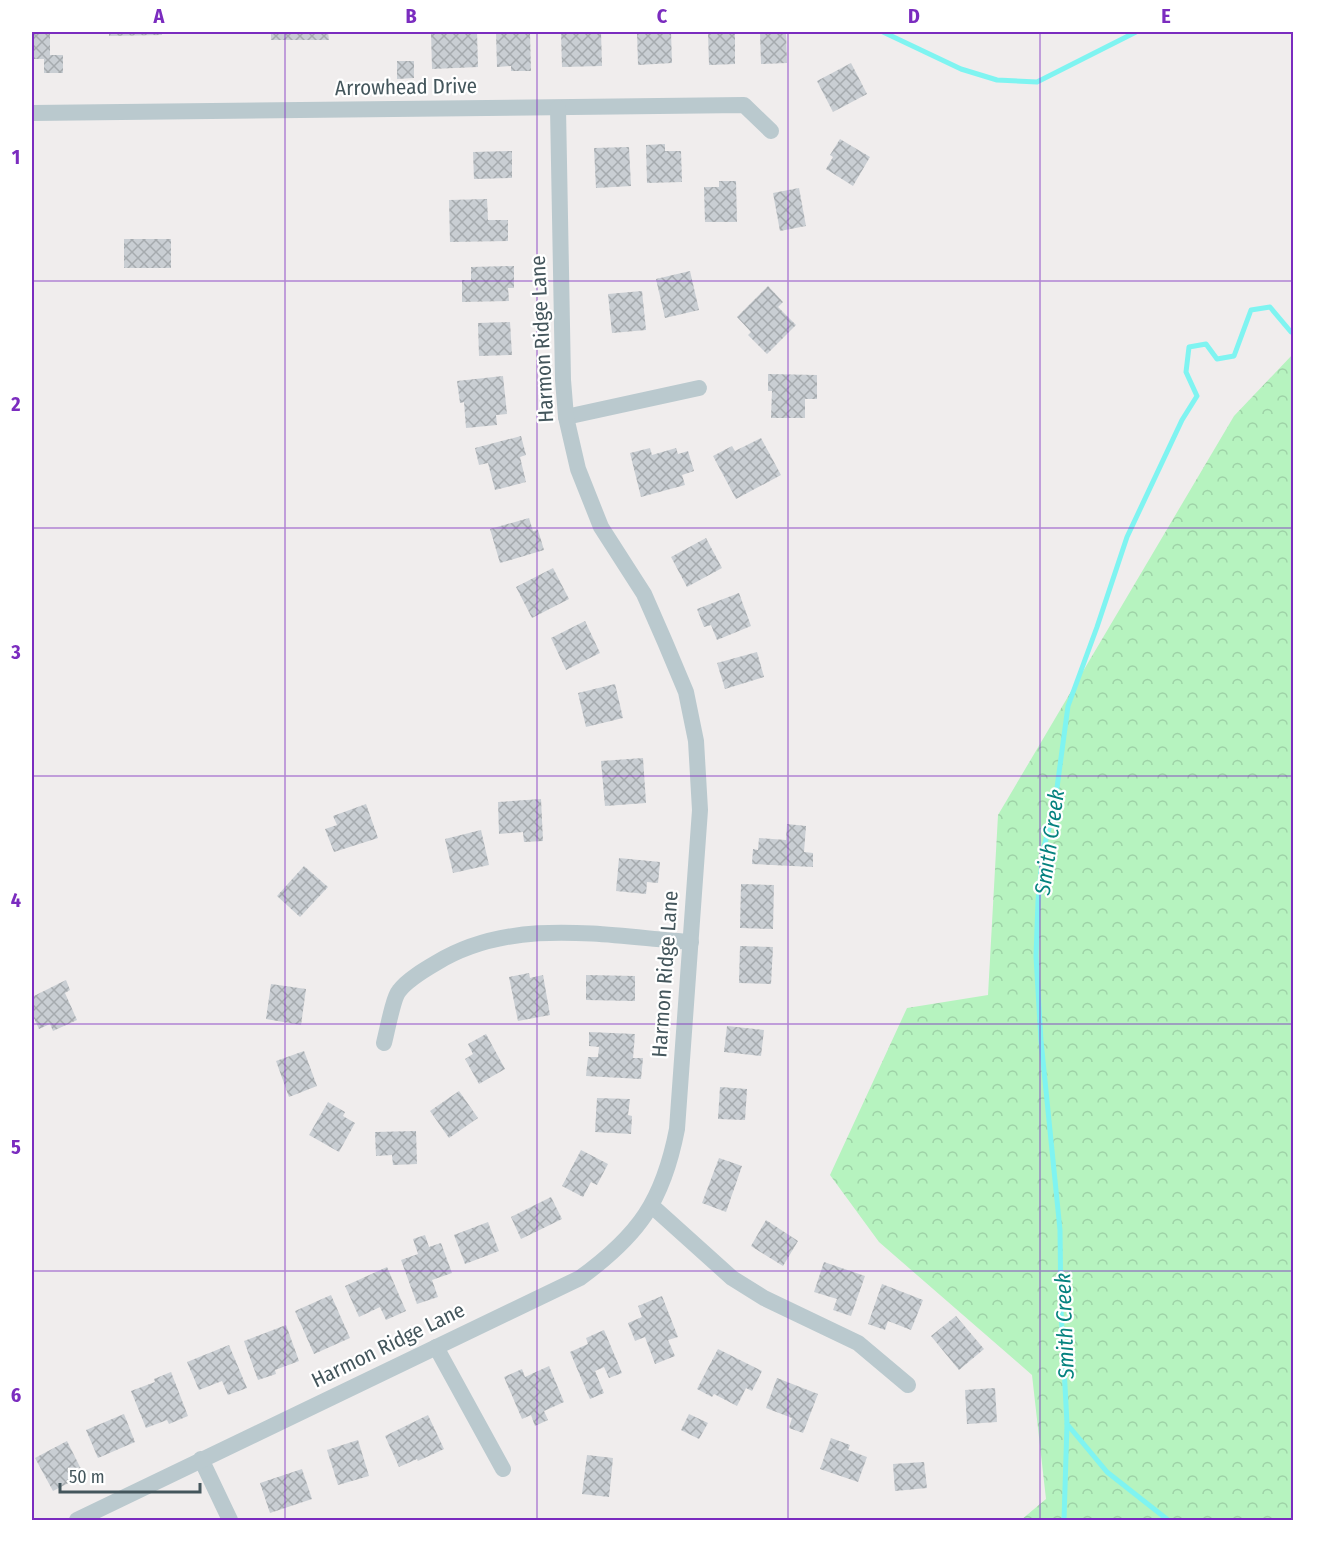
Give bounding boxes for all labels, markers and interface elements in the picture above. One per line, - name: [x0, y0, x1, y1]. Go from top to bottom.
- text: A: [153, 4, 166, 28]
- text: B: [405, 4, 417, 28]
- text: C: [657, 4, 668, 28]
- text: D: [908, 4, 920, 28]
- text: E: [1161, 4, 1171, 28]
- street label: Arrowhead Drive: [335, 73, 477, 101]
- text: 1: [12, 145, 20, 169]
- street label: Harmon Ridge Lane: [525, 255, 559, 423]
- text: 2: [10, 392, 21, 416]
- text: 3: [10, 640, 21, 664]
- water label: Smith Creek: [1029, 787, 1070, 898]
- text: 4: [11, 888, 21, 912]
- street label: Harmon Ridge Lane: [646, 890, 684, 1058]
- text: 5: [11, 1135, 21, 1159]
- water label: Smith Creek: [1049, 1272, 1080, 1381]
- street label: Harmon Ridge Lane: [307, 1297, 469, 1393]
- text: 6: [11, 1383, 21, 1407]
- scale bar: [60, 1456, 200, 1494]
- text: 50 m: [69, 1466, 105, 1488]

